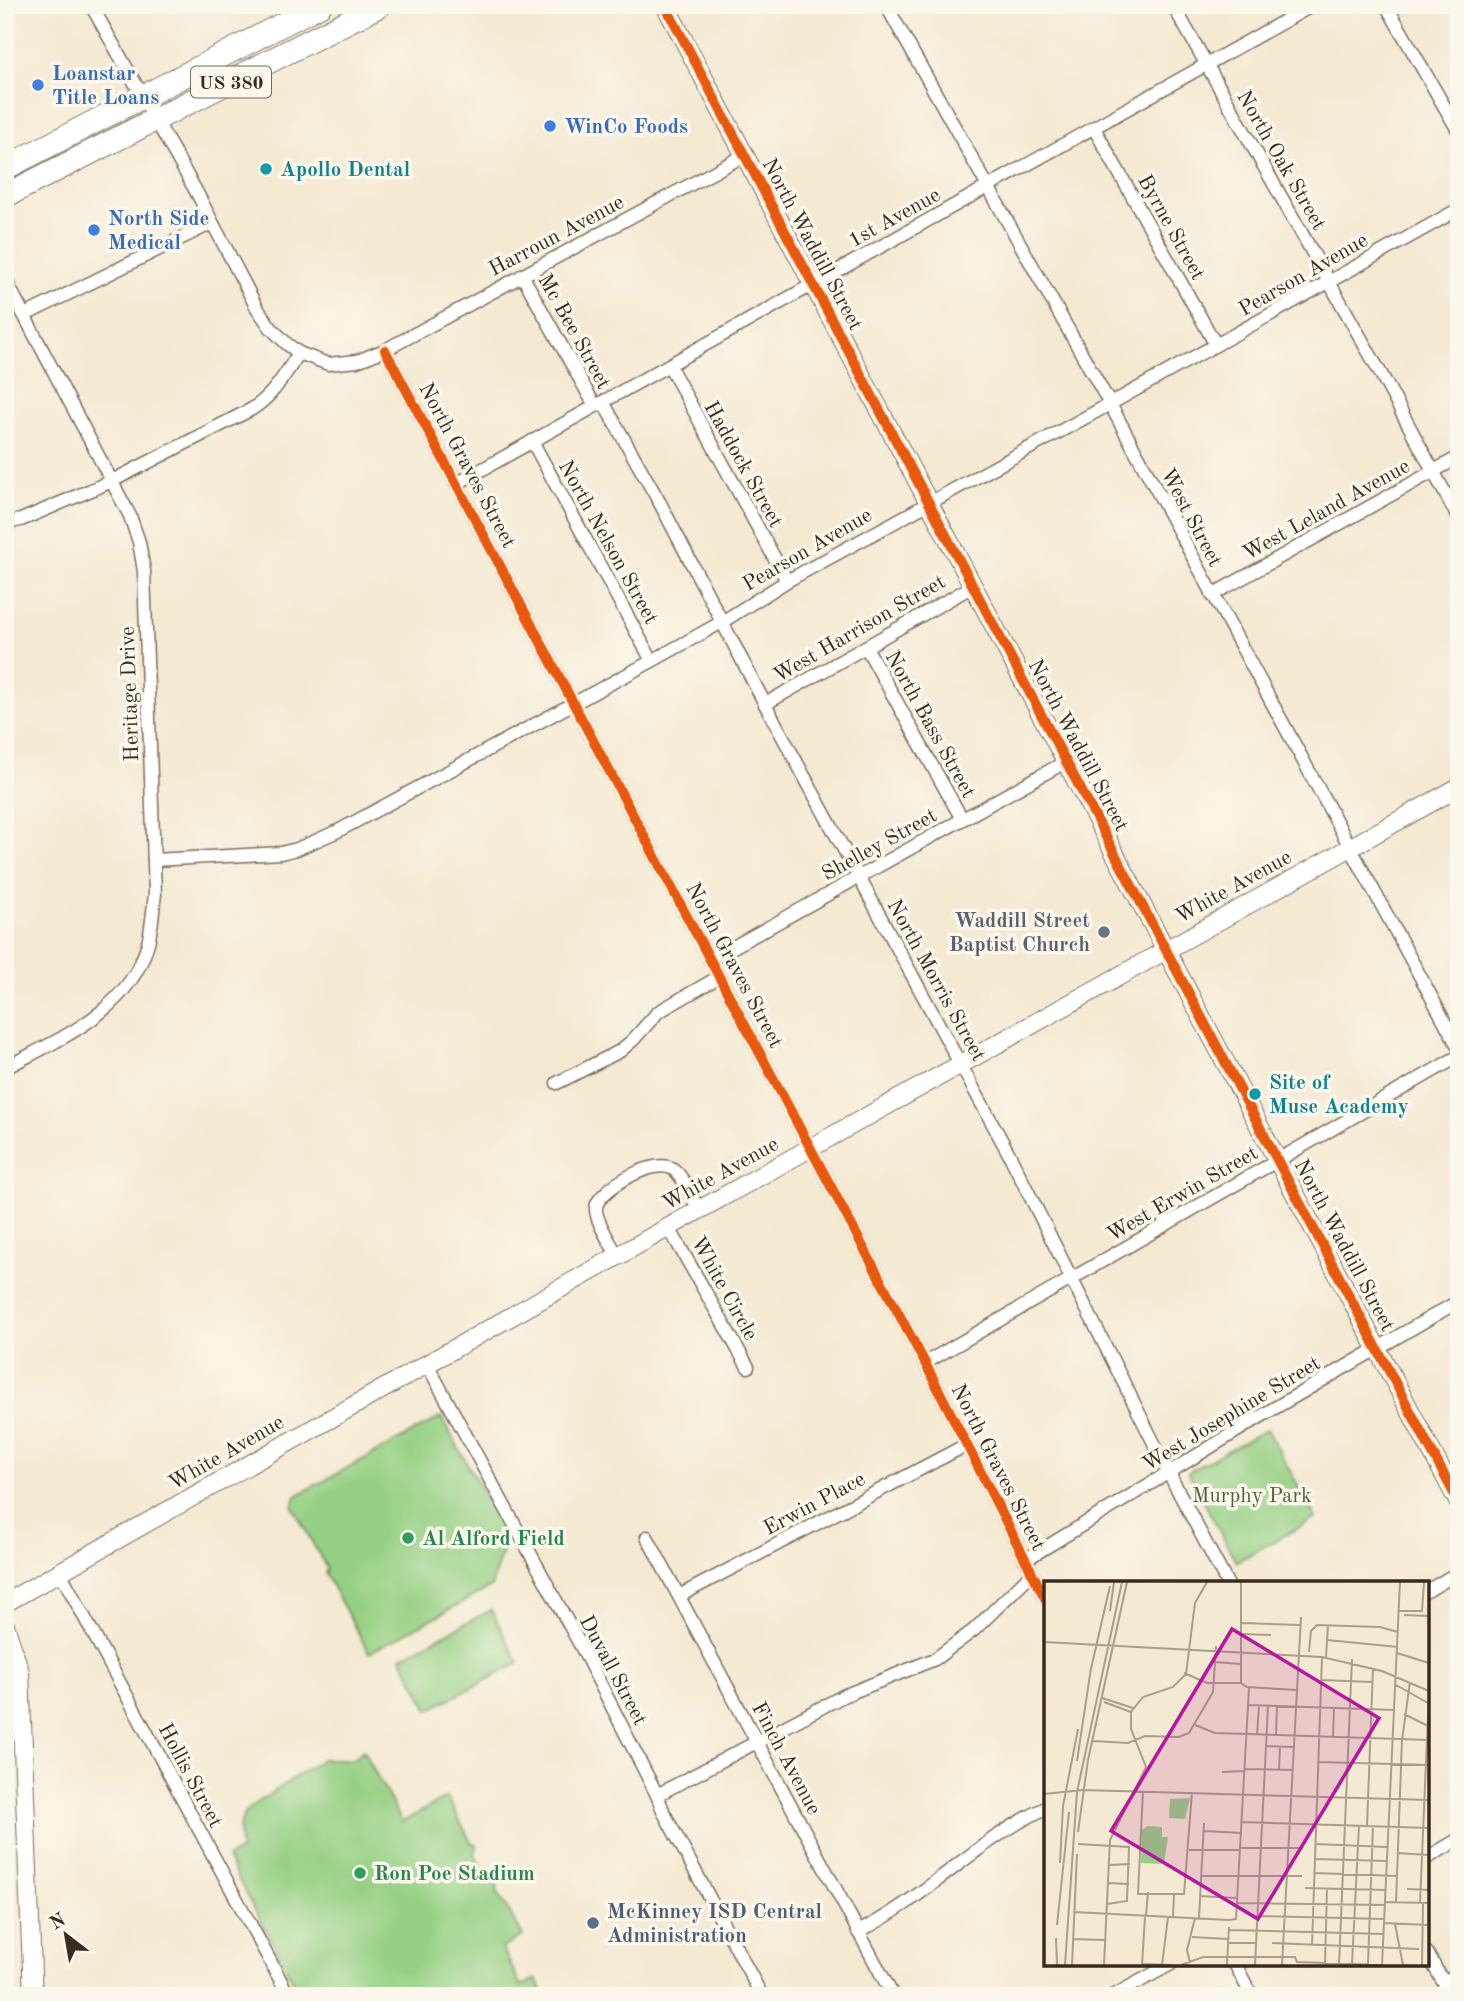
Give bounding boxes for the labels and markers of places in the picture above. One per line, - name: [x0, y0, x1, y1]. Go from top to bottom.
- place label: Loanstar Title Loans: [52, 64, 159, 109]
- marker: Loanstar Title Loans: [30, 77, 46, 93]
- place label: WinCo Foods: [564, 117, 688, 138]
- marker: WinCo Foods: [542, 118, 558, 134]
- place label: Apollo Dental: [280, 160, 410, 181]
- marker: Apollo Dental: [258, 161, 274, 177]
- place label: North Side Medical: [108, 209, 209, 254]
- marker: North Side Medical: [86, 222, 102, 238]
- place label: Waddill Street Baptist Church: [949, 911, 1090, 956]
- marker: Waddill Street Baptist Church: [1096, 924, 1112, 940]
- place label: Site of Muse Academy: [1269, 1073, 1409, 1118]
- marker: Site of Muse Academy: [1247, 1086, 1263, 1102]
- place label: Al Alford Field: [422, 1529, 565, 1550]
- marker: Al Alford Field: [400, 1530, 416, 1546]
- place label: Ron Poe Stadium: [374, 1864, 535, 1885]
- marker: Ron Poe Stadium: [352, 1865, 368, 1881]
- place label: McKinney ISD Central Administration: [607, 1902, 822, 1947]
- marker: McKinney ISD Central Administration: [585, 1915, 601, 1931]

